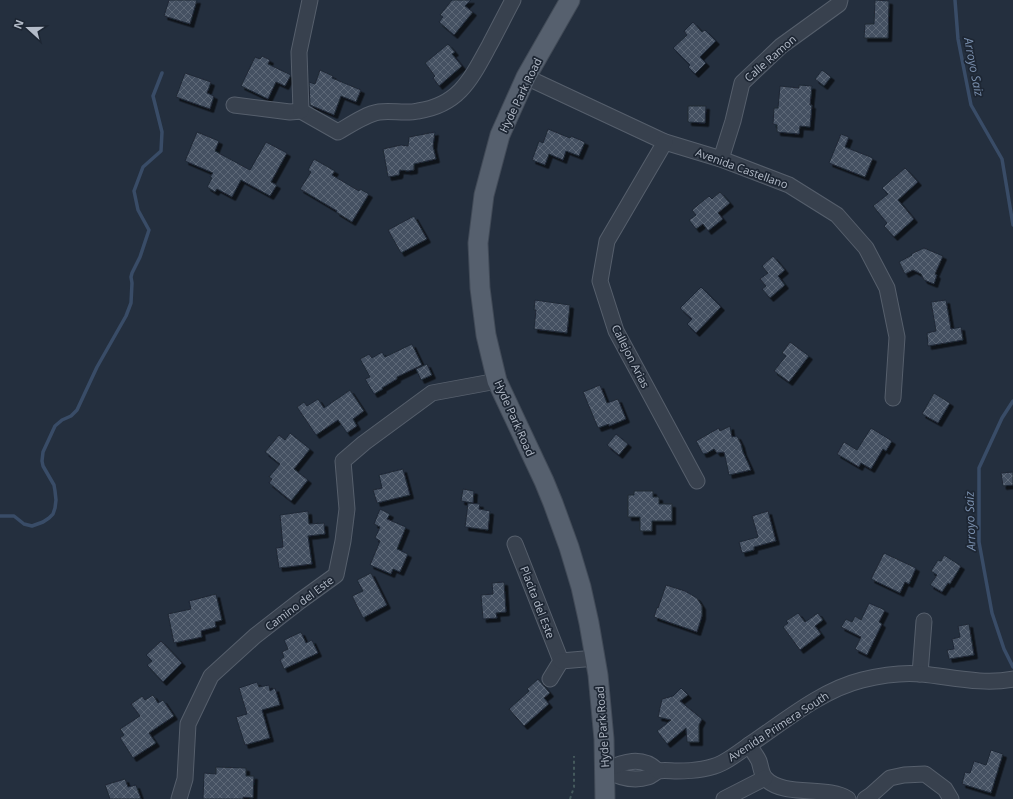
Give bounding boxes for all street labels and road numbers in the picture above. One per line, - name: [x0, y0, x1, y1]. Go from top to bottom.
- street label: Calle Ramon: [741, 31, 799, 85]
- street label: Hyde Park Road: [495, 55, 545, 135]
- street label: Avenida Castellano: [694, 144, 791, 192]
- street label: Callejon Arias: [609, 322, 653, 390]
- street label: Hyde Park Road: [492, 378, 538, 458]
- street label: Placita del Este: [517, 564, 559, 640]
- street label: Camino del Este: [262, 572, 336, 634]
- street label: Hyde Park Road: [592, 686, 612, 768]
- street label: Avenida Primera South: [725, 688, 831, 764]

